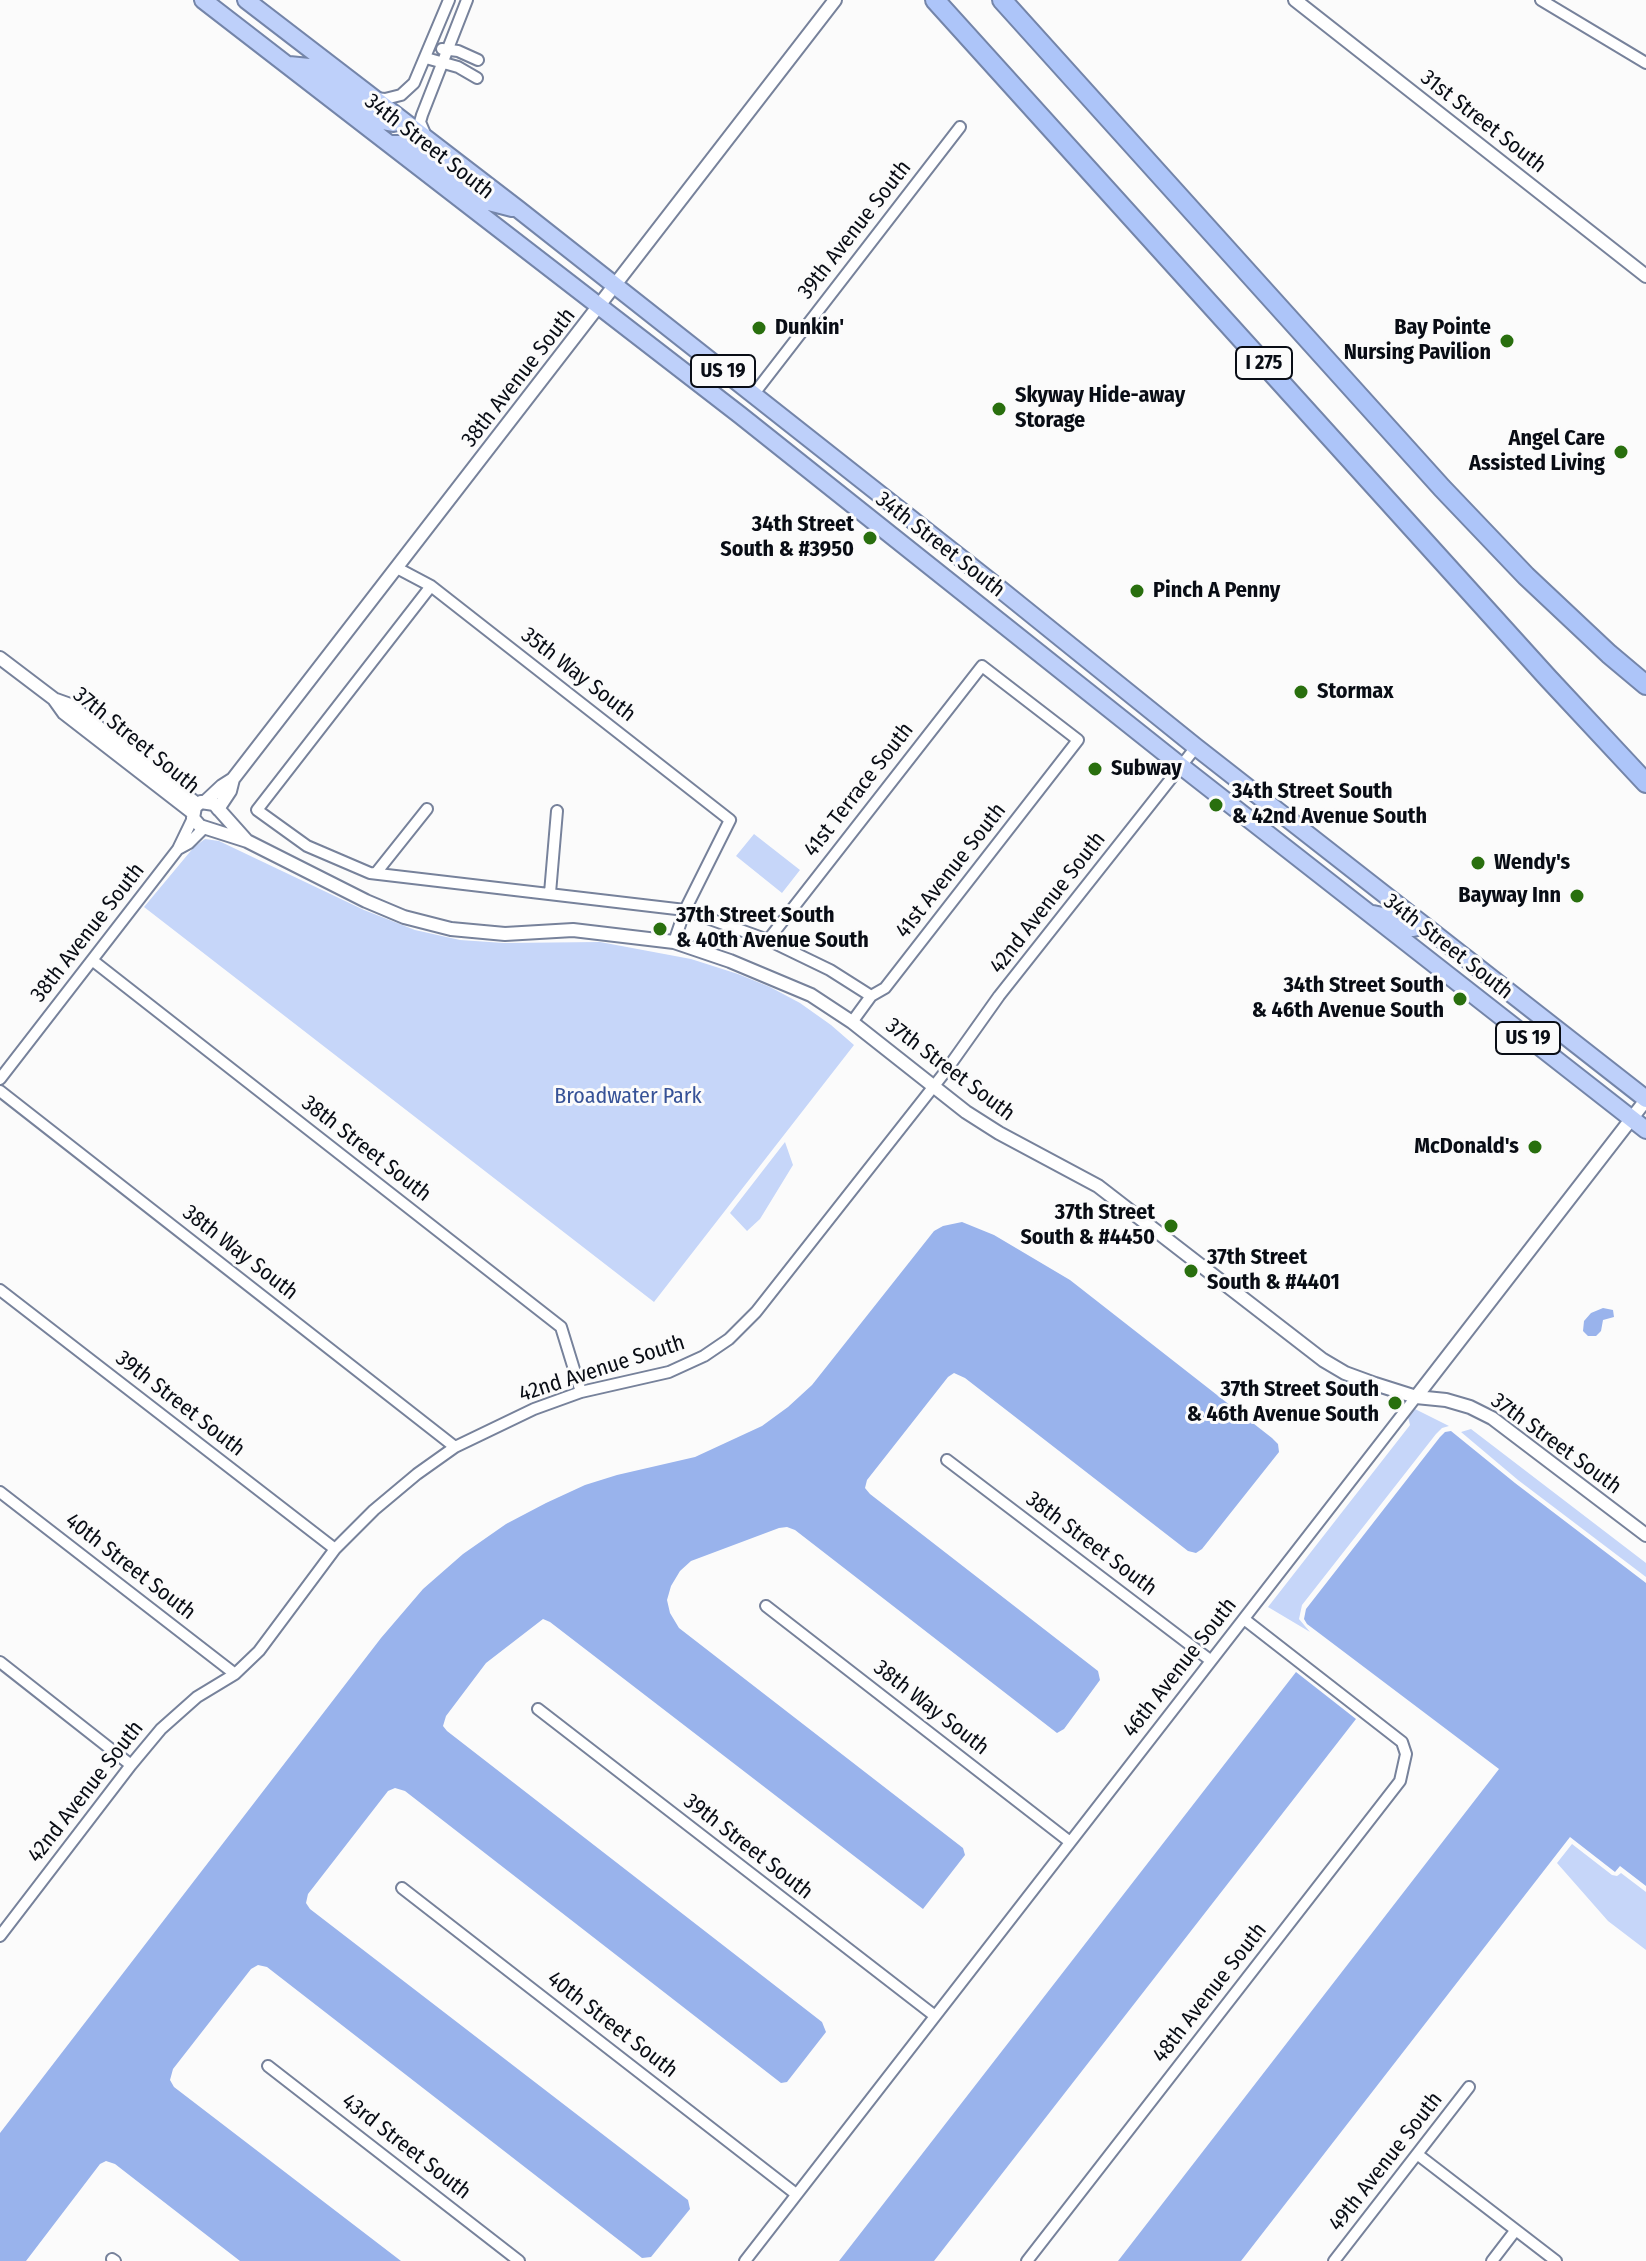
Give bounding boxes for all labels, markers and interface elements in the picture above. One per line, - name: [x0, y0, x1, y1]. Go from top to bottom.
- street label: 31st Street South: [1415, 65, 1551, 179]
- street label: 34th Street South: [359, 88, 499, 206]
- street label: 39th Avenue South: [793, 156, 917, 304]
- street label: 38th Avenue South: [457, 303, 581, 453]
- place label: Dunkin': [775, 315, 844, 341]
- place label: Bay Pointe Nursing Pavilion: [1344, 315, 1491, 366]
- marker: Dunkin': [750, 319, 768, 337]
- marker: Bay Pointe Nursing Pavilion: [1498, 332, 1516, 350]
- road number: I 275: [1236, 347, 1292, 379]
- road number: US 19: [691, 355, 755, 387]
- place label: Skyway Hide-away Storage: [1015, 383, 1185, 434]
- marker: Skyway Hide-away Storage: [990, 400, 1008, 418]
- place label: Angel Care Assisted Living: [1469, 426, 1605, 478]
- marker: Angel Care Assisted Living: [1612, 443, 1630, 461]
- street label: 34th Street South: [870, 486, 1010, 604]
- place label: 34th Street South & #3950: [720, 512, 854, 564]
- marker: 34th Street South & #3950: [861, 529, 879, 547]
- place label: Pinch A Penny: [1153, 578, 1280, 604]
- marker: Pinch A Penny: [1128, 582, 1146, 600]
- street label: 35th Way South: [516, 622, 640, 728]
- place label: Stormax: [1317, 679, 1394, 705]
- street label: 37th Street South: [68, 682, 204, 800]
- marker: Stormax: [1292, 683, 1310, 701]
- street label: 41st Terrace South: [798, 718, 920, 862]
- place label: Subway: [1111, 756, 1182, 782]
- marker: Subway: [1086, 760, 1104, 778]
- place label: 34th Street South & 42nd Avenue South: [1232, 779, 1427, 830]
- marker: 34th Street South & 42nd Avenue South: [1207, 796, 1225, 814]
- street label: 41st Avenue South: [890, 798, 1012, 944]
- street label: 42nd Avenue South: [984, 827, 1112, 979]
- place label: Wendy's: [1494, 850, 1570, 876]
- marker: Wendy's: [1469, 854, 1487, 872]
- street label: 38th Avenue South: [26, 858, 150, 1008]
- place label: Bayway Inn: [1458, 883, 1561, 909]
- marker: Bayway Inn: [1568, 887, 1586, 905]
- street label: 34th Street South: [1378, 888, 1518, 1006]
- place label: 37th Street South & 40th Avenue South: [676, 903, 869, 954]
- marker: 37th Street South & 40th Avenue South: [651, 920, 669, 938]
- place label: 34th Street South & 46th Avenue South: [1252, 973, 1444, 1024]
- marker: 34th Street South & 46th Avenue South: [1451, 990, 1469, 1008]
- street label: 37th Street South: [880, 1013, 1020, 1127]
- road number: US 19: [1496, 1022, 1560, 1054]
- park label: Broadwater Park: [554, 1084, 702, 1110]
- street label: 38th Street South: [296, 1090, 436, 1208]
- place label: McDonald's: [1414, 1134, 1519, 1160]
- marker: McDonald's: [1526, 1138, 1544, 1156]
- street label: 38th Way South: [177, 1200, 303, 1306]
- place label: 37th Street South & #4450: [1020, 1200, 1155, 1252]
- marker: 37th Street South & #4450: [1162, 1217, 1180, 1235]
- place label: 37th Street South & #4401: [1207, 1245, 1340, 1296]
- marker: 37th Street South & #4401: [1182, 1262, 1200, 1280]
- street label: 42nd Avenue South: [516, 1330, 688, 1408]
- street label: 39th Street South: [110, 1345, 250, 1463]
- place label: 37th Street South & 46th Avenue South: [1187, 1377, 1379, 1428]
- street label: 37th Street South: [1486, 1388, 1626, 1500]
- marker: 37th Street South & 46th Avenue South: [1386, 1394, 1404, 1412]
- street label: 38th Street South: [1020, 1486, 1162, 1602]
- street label: 40th Street South: [60, 1508, 200, 1626]
- street label: 46th Avenue South: [1117, 1593, 1243, 1743]
- street label: 38th Way South: [868, 1655, 994, 1761]
- street label: 42nd Avenue South: [22, 1716, 150, 1868]
- street label: 39th Street South: [678, 1788, 818, 1906]
- street label: 48th Avenue South: [1147, 1918, 1273, 2068]
- street label: 40th Street South: [542, 1966, 682, 2084]
- street label: 49th Avenue South: [1324, 2087, 1448, 2237]
- street label: 43rd Street South: [336, 2088, 476, 2206]

